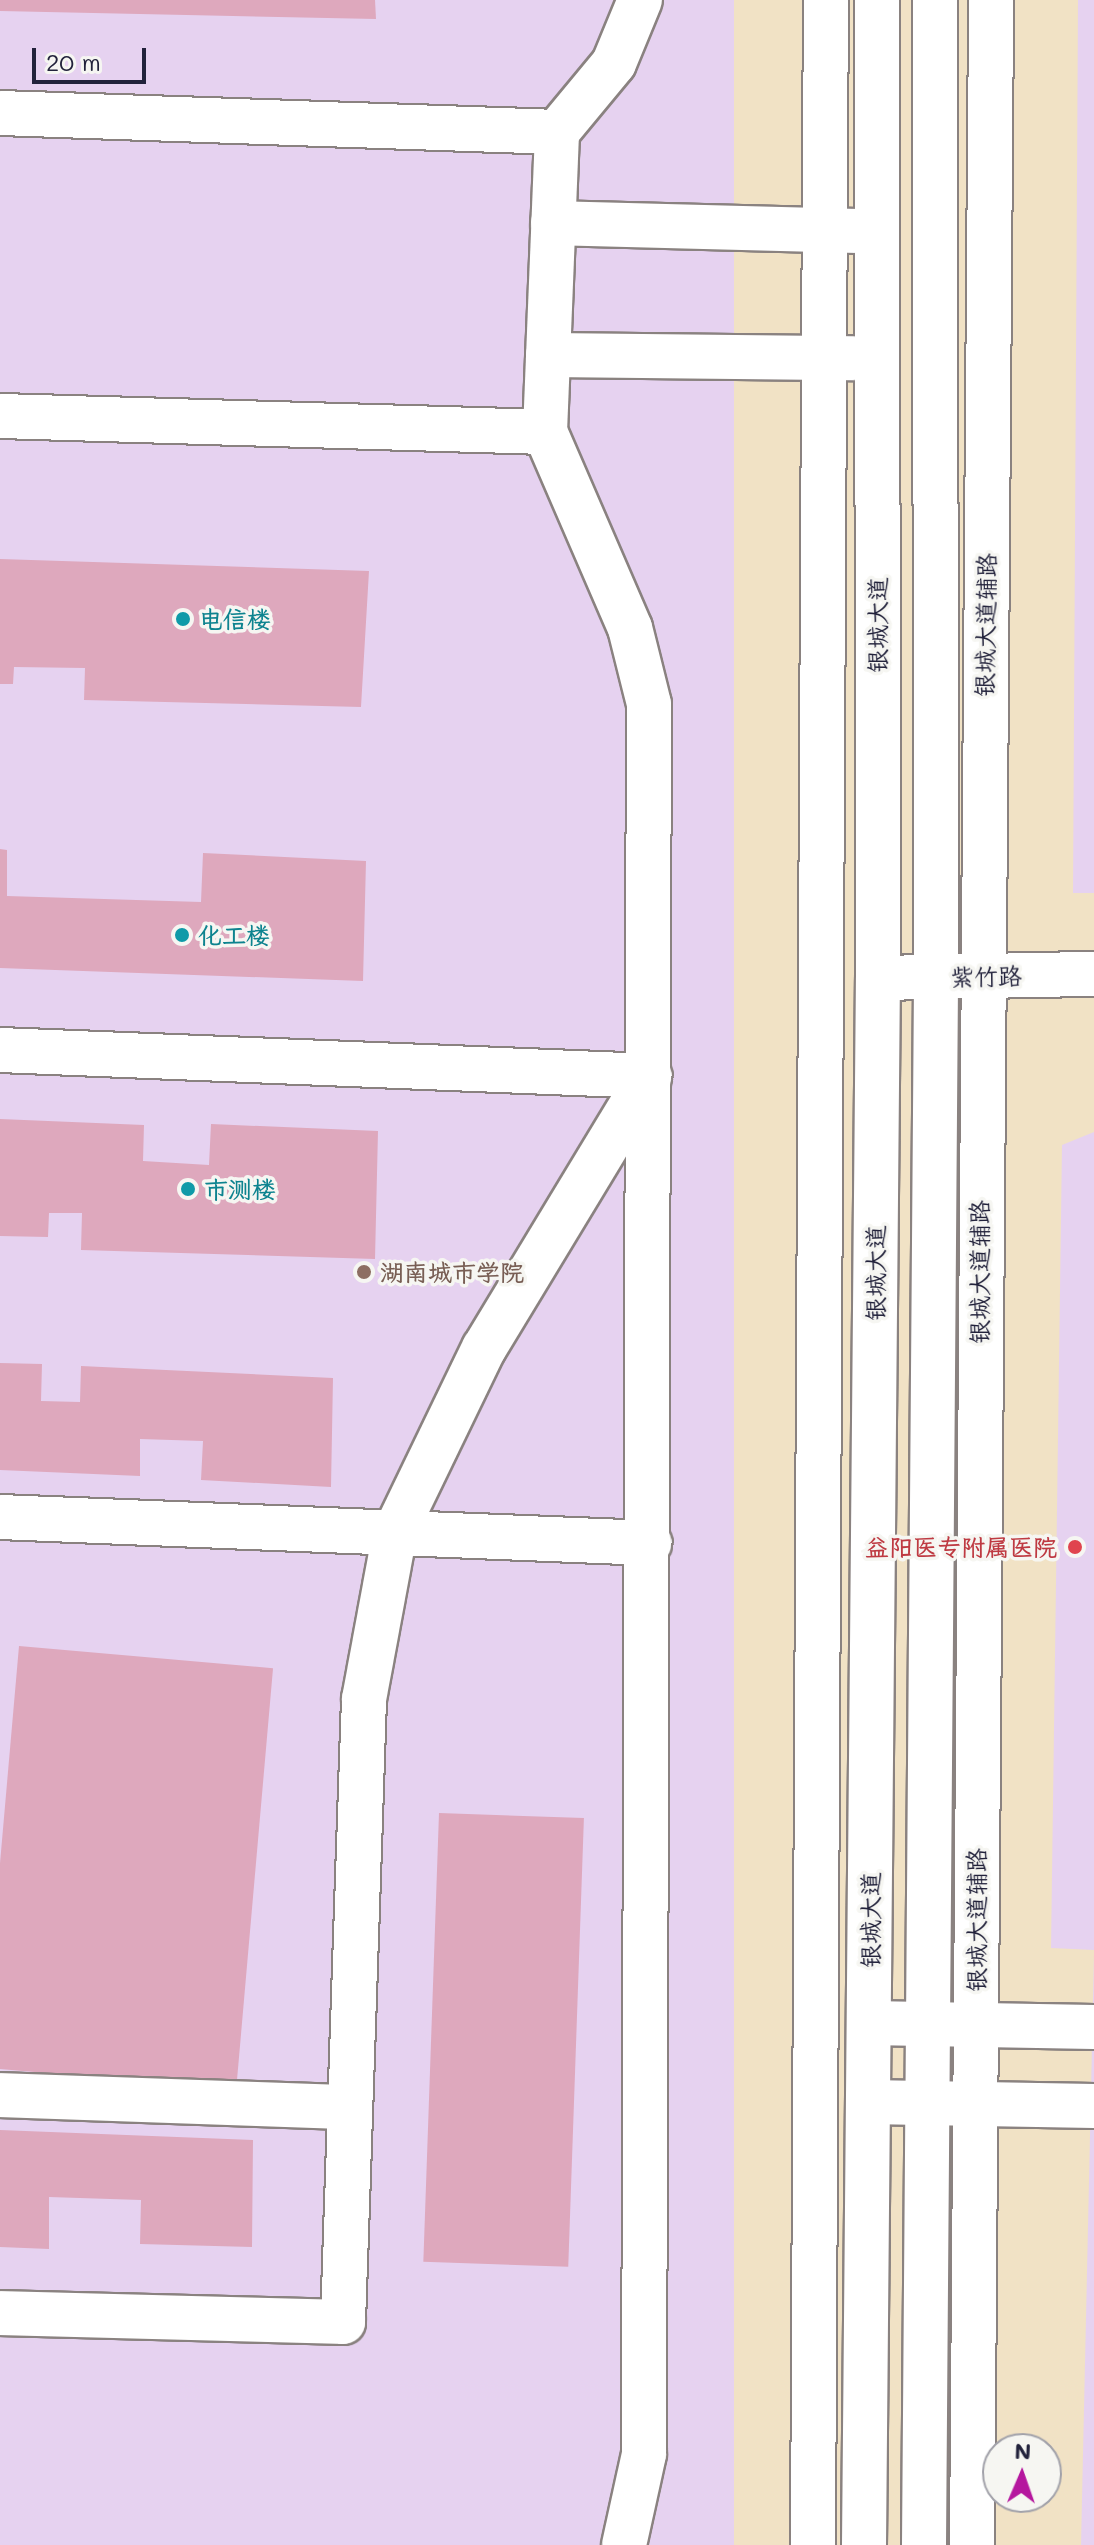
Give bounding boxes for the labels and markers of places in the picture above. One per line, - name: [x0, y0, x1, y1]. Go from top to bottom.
- place label: 电信楼: [199, 605, 271, 633]
- marker: 电信楼: [174, 610, 192, 628]
- place label: 化工楼: [198, 921, 270, 949]
- marker: 化工楼: [173, 926, 191, 944]
- place label: 市测楼: [204, 1175, 276, 1203]
- marker: 市测楼: [179, 1180, 197, 1198]
- place label: 湖南城市学院: [380, 1258, 524, 1286]
- marker: 湖南城市学院: [355, 1263, 373, 1281]
- place label: 益阳医专附属医院: [865, 1533, 1057, 1561]
- marker: 益阳医专附属医院: [1064, 1536, 1086, 1558]

